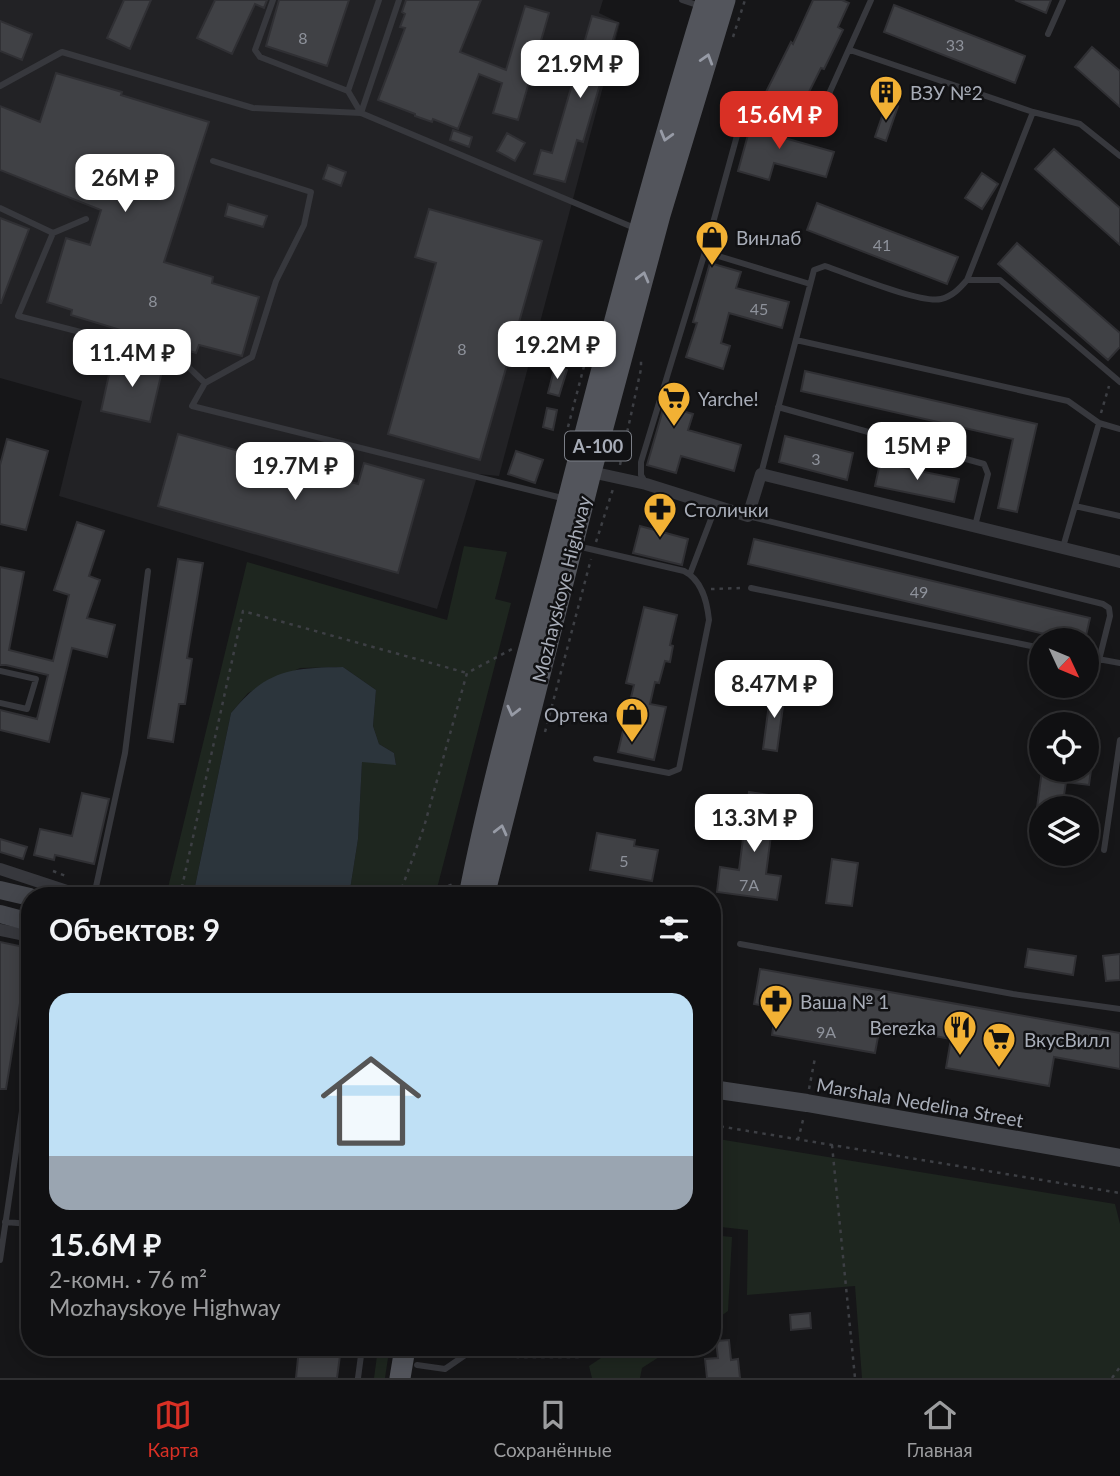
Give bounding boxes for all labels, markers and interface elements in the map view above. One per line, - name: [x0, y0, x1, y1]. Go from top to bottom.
- house number: 8: [298, 28, 308, 47]
- house number: 33: [946, 35, 964, 54]
- pin: 21.9M ₽: [515, 41, 645, 100]
- text: 21.9M ₽: [537, 49, 623, 77]
- one-way arrow: [699, 53, 714, 65]
- building icon: ВЗУ №2: [867, 73, 905, 122]
- place label: ВЗУ №2: [910, 81, 983, 104]
- pin: 15.6M ₽: [714, 92, 844, 151]
- text: 15.6M ₽: [736, 100, 822, 128]
- one-way arrow: [660, 130, 675, 142]
- pin: 26M ₽: [76, 154, 174, 214]
- text: 26M ₽: [91, 163, 159, 191]
- shop icon: Винлаб: [693, 218, 731, 267]
- place label: Винлаб: [736, 226, 801, 249]
- house number: 41: [873, 235, 891, 254]
- one-way arrow: [635, 272, 650, 284]
- house number: 8: [148, 291, 158, 310]
- house number: 45: [750, 299, 768, 318]
- pin: 19.2M ₽: [492, 322, 622, 381]
- pin: 11.4M ₽: [67, 330, 197, 389]
- text: 19.2M ₽: [514, 330, 600, 358]
- text: 11.4M ₽: [89, 338, 175, 366]
- house number: 8: [457, 339, 467, 358]
- supermarket icon: Yarche!: [655, 379, 693, 428]
- place label: Yarche!: [698, 387, 759, 410]
- pin: 15M ₽: [868, 422, 966, 482]
- text: 15M ₽: [883, 431, 951, 459]
- road number: А-100: [565, 432, 631, 461]
- pin: 19.7M ₽: [230, 442, 360, 502]
- house number: 3: [811, 449, 821, 468]
- text: 19.7M ₽: [252, 451, 338, 479]
- pharmacy icon: Столички: [641, 490, 679, 539]
- street label: Mozhayskoye Highway: [527, 493, 595, 685]
- place label: Столички: [684, 498, 769, 521]
- house number: 49: [910, 582, 928, 601]
- north arrow: [1029, 628, 1099, 698]
- map controls: [1029, 628, 1099, 866]
- pin: 8.47M ₽: [709, 660, 839, 720]
- text: 8.47M ₽: [731, 669, 817, 697]
- shop icon: Ортека: [613, 695, 651, 744]
- place label: Ортека: [544, 703, 608, 726]
- one-way arrow: [507, 705, 521, 717]
- button: locate: [1029, 712, 1099, 782]
- pin: 13.3M ₽: [689, 794, 819, 854]
- button: layers: [1029, 796, 1099, 866]
- text: 13.3M ₽: [711, 803, 797, 831]
- one-way arrow: [493, 824, 507, 836]
- house number: 5: [619, 851, 629, 870]
- house number: 7А: [739, 875, 759, 894]
- icon: filters: [655, 910, 693, 948]
- text: Объектов: 9: [49, 911, 220, 947]
- pharmacy icon: Ваша № 1: [757, 982, 795, 1031]
- place label: Ваша № 1: [800, 990, 889, 1013]
- restaurant icon: Berezka: [941, 1008, 979, 1057]
- place label: Berezka: [870, 1016, 936, 1039]
- supermarket icon: ВкусВилл: [980, 1020, 1018, 1069]
- house number: 9А: [816, 1022, 836, 1041]
- place label: ВкусВилл: [1024, 1028, 1110, 1051]
- icon: home: [308, 1038, 434, 1164]
- street label: Marshala Nedelina Street: [815, 1072, 1025, 1132]
- text: 15.6M ₽: [49, 1226, 161, 1262]
- text: 2-комн. · 76 m²: [49, 1265, 207, 1293]
- text: Mozhayskoye Highway: [49, 1293, 281, 1321]
- tab: Карта: [147, 1396, 199, 1461]
- tab: Сохранённые: [494, 1396, 612, 1461]
- tab: Главная: [907, 1396, 973, 1461]

